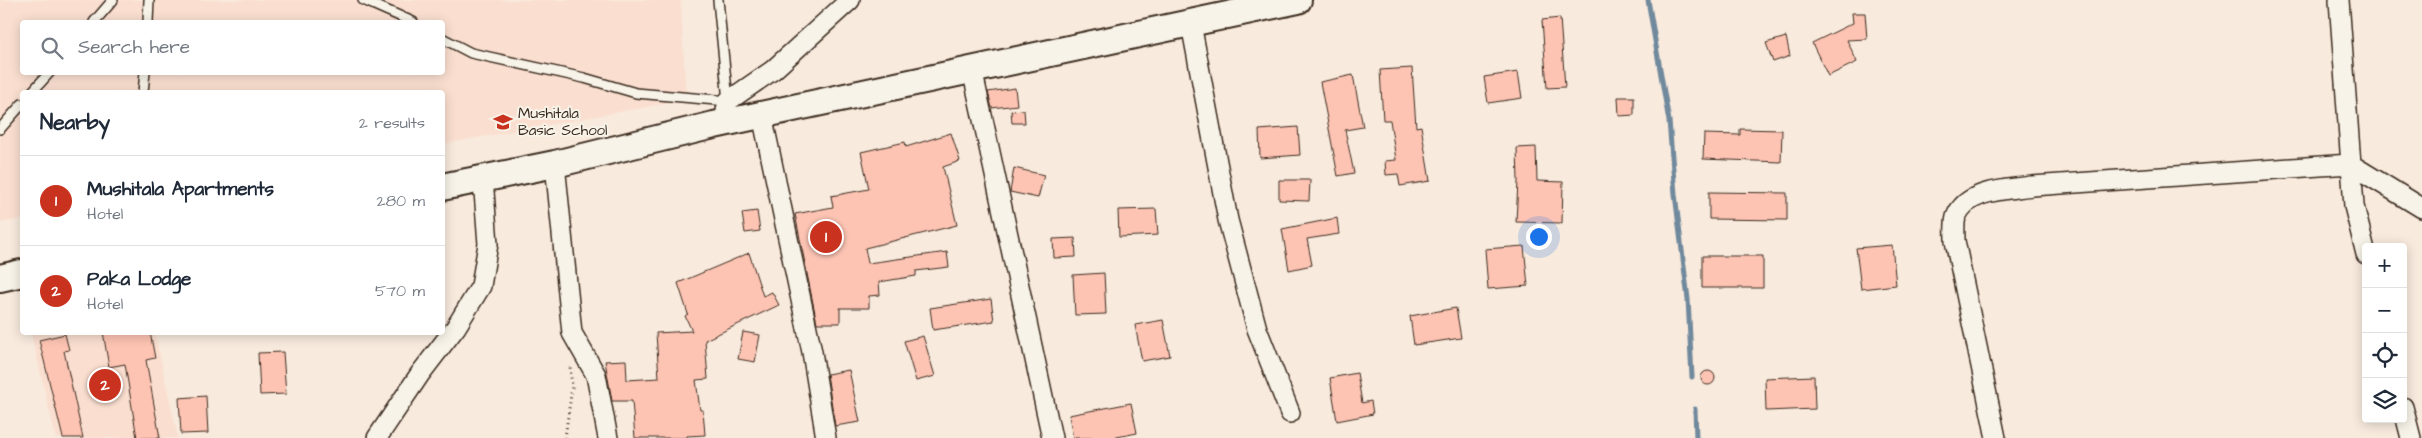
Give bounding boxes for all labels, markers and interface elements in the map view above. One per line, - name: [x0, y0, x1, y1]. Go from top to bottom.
- search box: [20, 20, 445, 75]
- icon: search: [38, 34, 66, 62]
- text: Search here: [78, 34, 190, 61]
- place label: Mushitala Basic School: [518, 103, 607, 141]
- text: Nearby: [40, 108, 110, 137]
- school or university icon: Mushitala Basic School: [492, 111, 514, 133]
- text: 2 results: [359, 112, 425, 134]
- text: Mushitala Apartments: [87, 176, 274, 203]
- text: 1: [55, 190, 57, 212]
- text: 280 m: [377, 190, 425, 212]
- text: Hotel: [87, 203, 123, 225]
- pin: 1: [810, 218, 842, 256]
- your location: [1526, 224, 1552, 250]
- map controls: [2362, 243, 2407, 423]
- button: +: [2362, 243, 2407, 288]
- text: Paka Lodge: [87, 266, 191, 293]
- text: 2: [51, 280, 61, 302]
- text: 570 m: [375, 280, 425, 302]
- button: −: [2362, 288, 2407, 333]
- text: Hotel: [87, 293, 123, 315]
- button: locate: [2362, 333, 2407, 378]
- pin: 2: [89, 366, 121, 404]
- button: layers: [2362, 378, 2407, 423]

